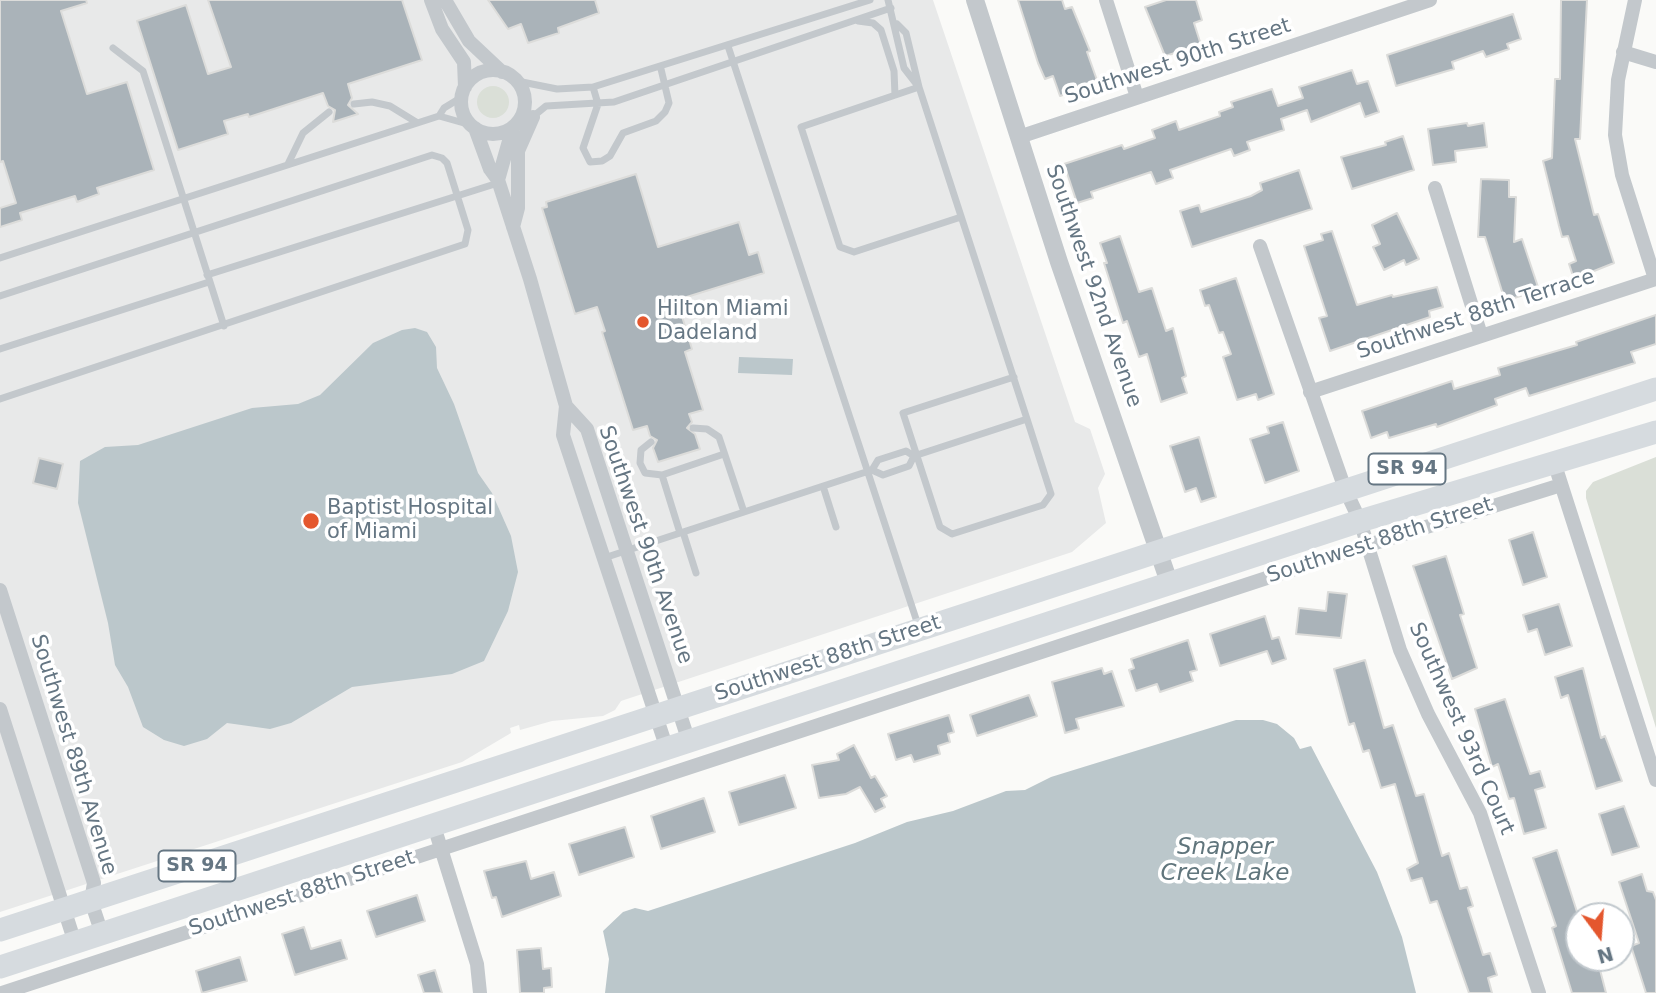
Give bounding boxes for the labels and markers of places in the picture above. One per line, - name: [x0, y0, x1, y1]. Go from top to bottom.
- place label: Hilton Miami Dadeland: [657, 297, 789, 347]
- marker: Hilton Miami Dadeland: [635, 314, 651, 330]
- place label: Baptist Hospital of Miami: [327, 496, 493, 546]
- marker: Baptist Hospital of Miami: [301, 511, 321, 531]

